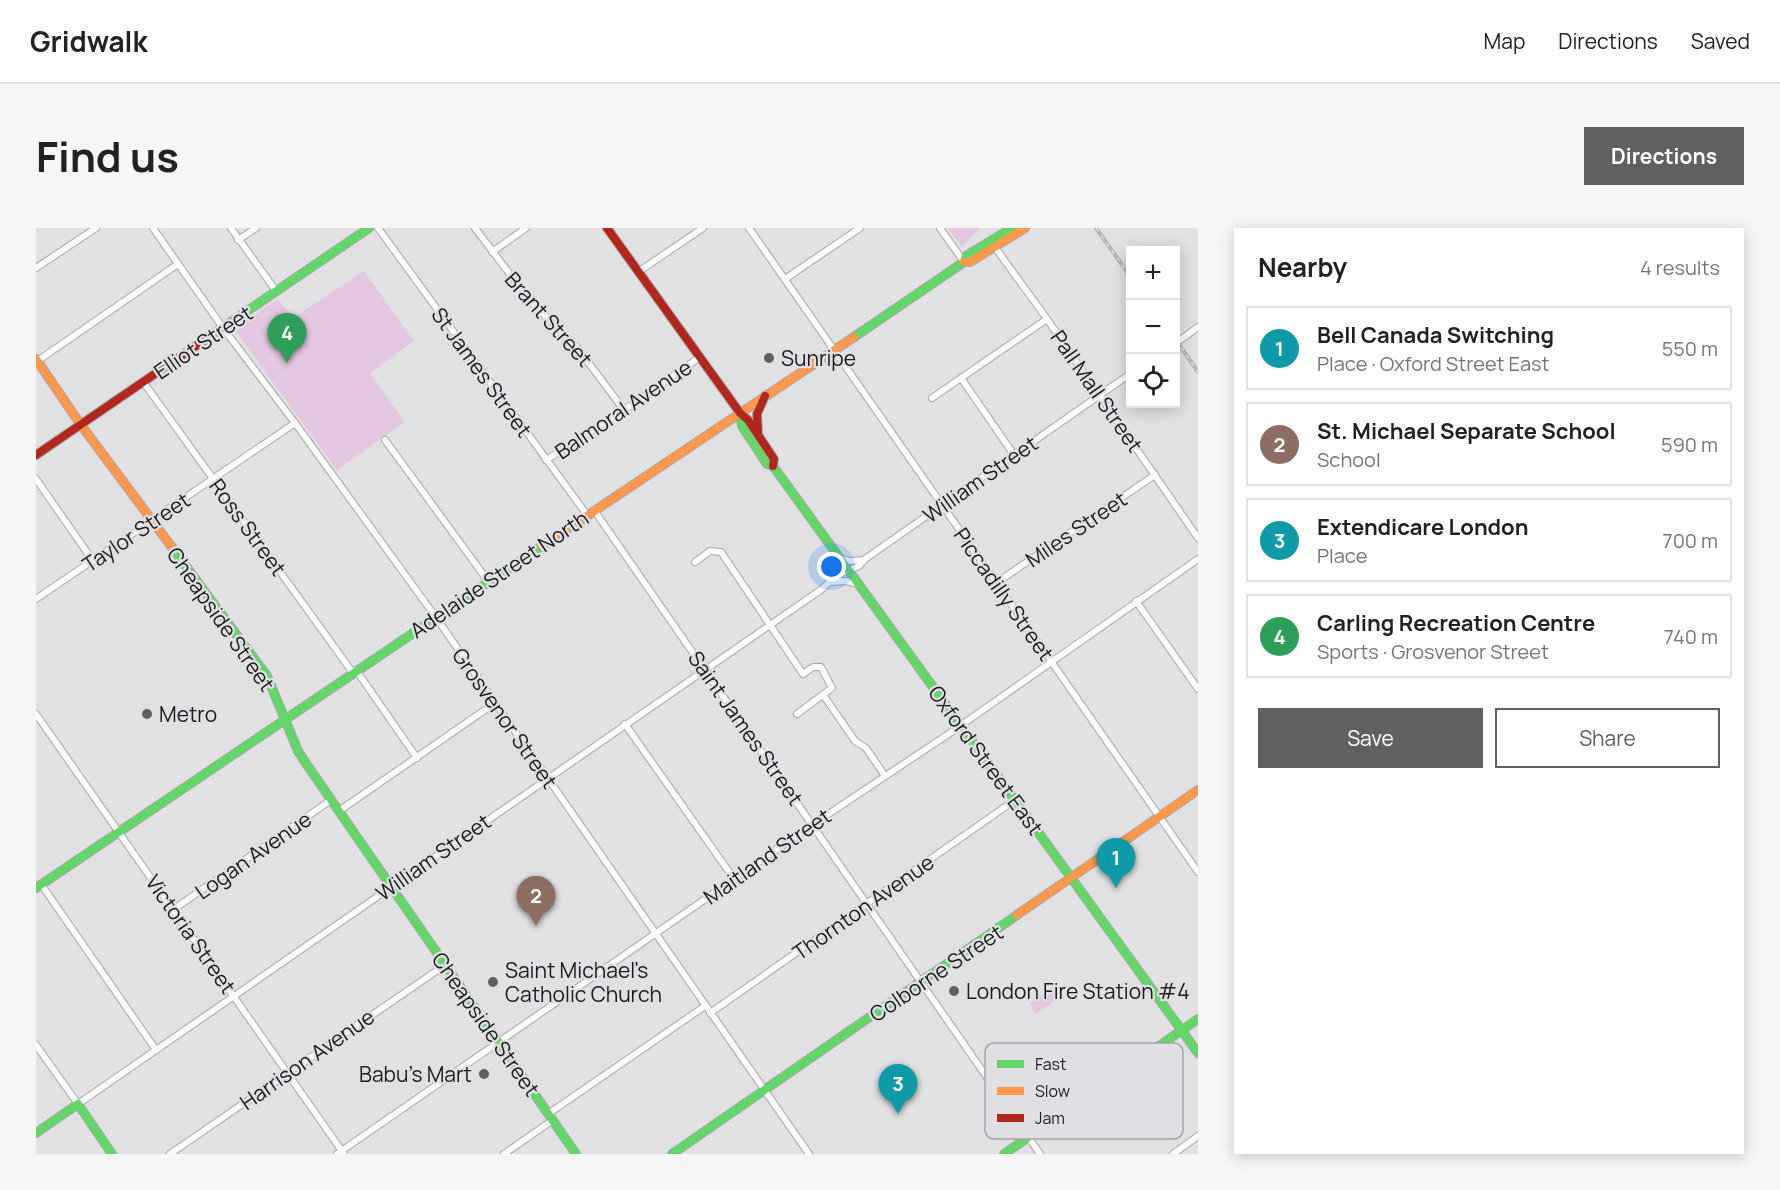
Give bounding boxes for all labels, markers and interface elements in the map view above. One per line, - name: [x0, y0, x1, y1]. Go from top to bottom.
- text: Gridwalk: [30, 22, 147, 60]
- text: Map: [1484, 27, 1525, 55]
- text: Directions: [1558, 27, 1658, 55]
- text: Saved: [1691, 27, 1750, 55]
- text: Find us: [36, 127, 179, 185]
- button: Directions: [1584, 127, 1744, 185]
- map controls: [1126, 246, 1180, 408]
- button: +: [1126, 246, 1180, 300]
- text: Nearby: [1258, 249, 1347, 285]
- text: 4 results: [1640, 254, 1720, 281]
- street label: Brant Street: [499, 266, 599, 372]
- street label: Elliot Street: [148, 299, 258, 385]
- button: −: [1126, 300, 1180, 354]
- street label: St James Street: [425, 302, 539, 442]
- pin: 4: [268, 314, 306, 363]
- text: Bell Canada Switching: [1317, 320, 1554, 350]
- street label: Pall Mall Street: [1045, 324, 1149, 458]
- text: 1: [1275, 335, 1284, 362]
- text: 550 m: [1662, 335, 1718, 362]
- place label: Sunripe: [781, 344, 856, 372]
- text: Place · Oxford Street East: [1317, 350, 1550, 377]
- marker: Sunripe: [762, 351, 776, 365]
- street label: Balmoral Avenue: [549, 353, 697, 465]
- button: locate: [1126, 354, 1180, 408]
- text: St. Michael Separate School: [1317, 416, 1616, 446]
- street label: William Street: [917, 429, 1043, 529]
- text: 2: [1274, 431, 1285, 458]
- text: 590 m: [1661, 431, 1718, 458]
- text: School: [1317, 446, 1381, 473]
- street label: Ross Street: [203, 473, 293, 581]
- street label: Miles Street: [1020, 485, 1132, 573]
- street label: Taylor Street: [77, 486, 195, 578]
- street label: Adelaide Street North: [404, 504, 594, 644]
- text: Extendicare London: [1317, 512, 1528, 542]
- street label: Piccadilly Street: [948, 522, 1060, 666]
- text: 3: [1274, 527, 1285, 554]
- text: 700 m: [1663, 527, 1718, 554]
- street label: Cheapside Street: [161, 541, 281, 697]
- text: Place: [1317, 542, 1367, 569]
- your location: [817, 552, 846, 581]
- text: Carling Recreation Centre: [1317, 608, 1595, 638]
- text: 4: [1273, 623, 1286, 650]
- text: 740 m: [1664, 623, 1718, 650]
- text: Sports · Grosvenor Street: [1317, 638, 1549, 665]
- street label: Grosvenor Street: [446, 642, 564, 794]
- street label: Saint James Street: [682, 645, 810, 811]
- street label: Oxford Street East: [922, 680, 1050, 840]
- place label: Metro: [159, 700, 217, 728]
- marker: Metro: [140, 707, 154, 721]
- button: Save: [1258, 708, 1483, 768]
- button: Share: [1495, 708, 1720, 768]
- street label: Maitland Street: [698, 802, 836, 910]
- street label: Logan Avenue: [189, 805, 317, 905]
- street label: William Street: [370, 807, 496, 907]
- pin: 1: [1096, 838, 1136, 888]
- street label: Thornton Avenue: [787, 848, 939, 966]
- street label: Victoria Street: [140, 869, 242, 999]
- pin: 2: [516, 876, 556, 926]
- street label: Colborne Street: [864, 918, 1008, 1028]
- street label: Cheapside Street: [426, 946, 546, 1102]
- place label: Saint Michael's Catholic Church: [505, 956, 662, 1008]
- marker: Saint Michael's Catholic Church: [486, 975, 500, 989]
- place label: London Fire Station #4: [966, 977, 1190, 1005]
- marker: London Fire Station #4: [947, 984, 961, 998]
- street label: Harrison Avenue: [234, 1002, 380, 1116]
- legend: [985, 1043, 1183, 1139]
- text: Fast: [1035, 1053, 1066, 1075]
- place label: Babu's Mart: [359, 1060, 472, 1088]
- pin: 3: [878, 1064, 918, 1114]
- marker: Babu's Mart: [477, 1067, 491, 1081]
- text: Slow: [1035, 1080, 1070, 1102]
- text: Jam: [1035, 1107, 1065, 1129]

